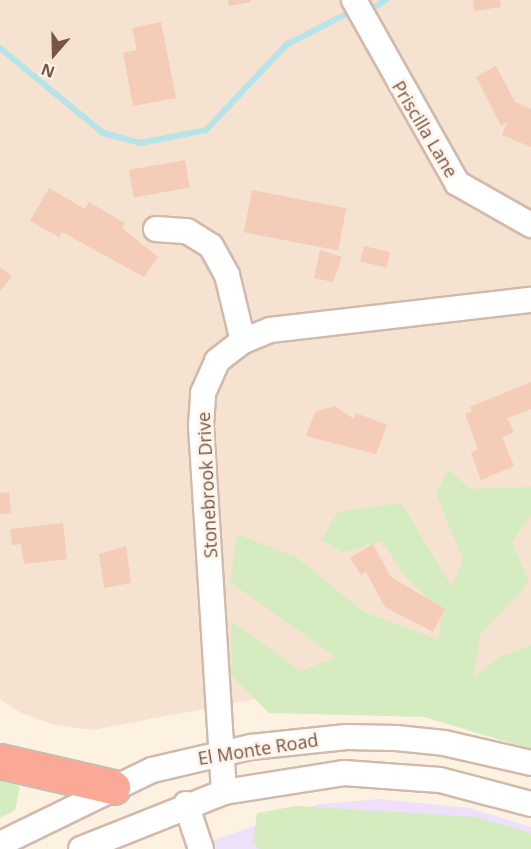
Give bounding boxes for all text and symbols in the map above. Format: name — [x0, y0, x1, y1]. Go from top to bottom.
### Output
north arrow — [24, 24, 84, 84]
text: N — [38, 58, 58, 83]
street label: Priscilla Lane — [388, 77, 462, 181]
street label: Stonebrook Drive — [192, 411, 222, 559]
street label: El Monte Road — [196, 729, 320, 769]

